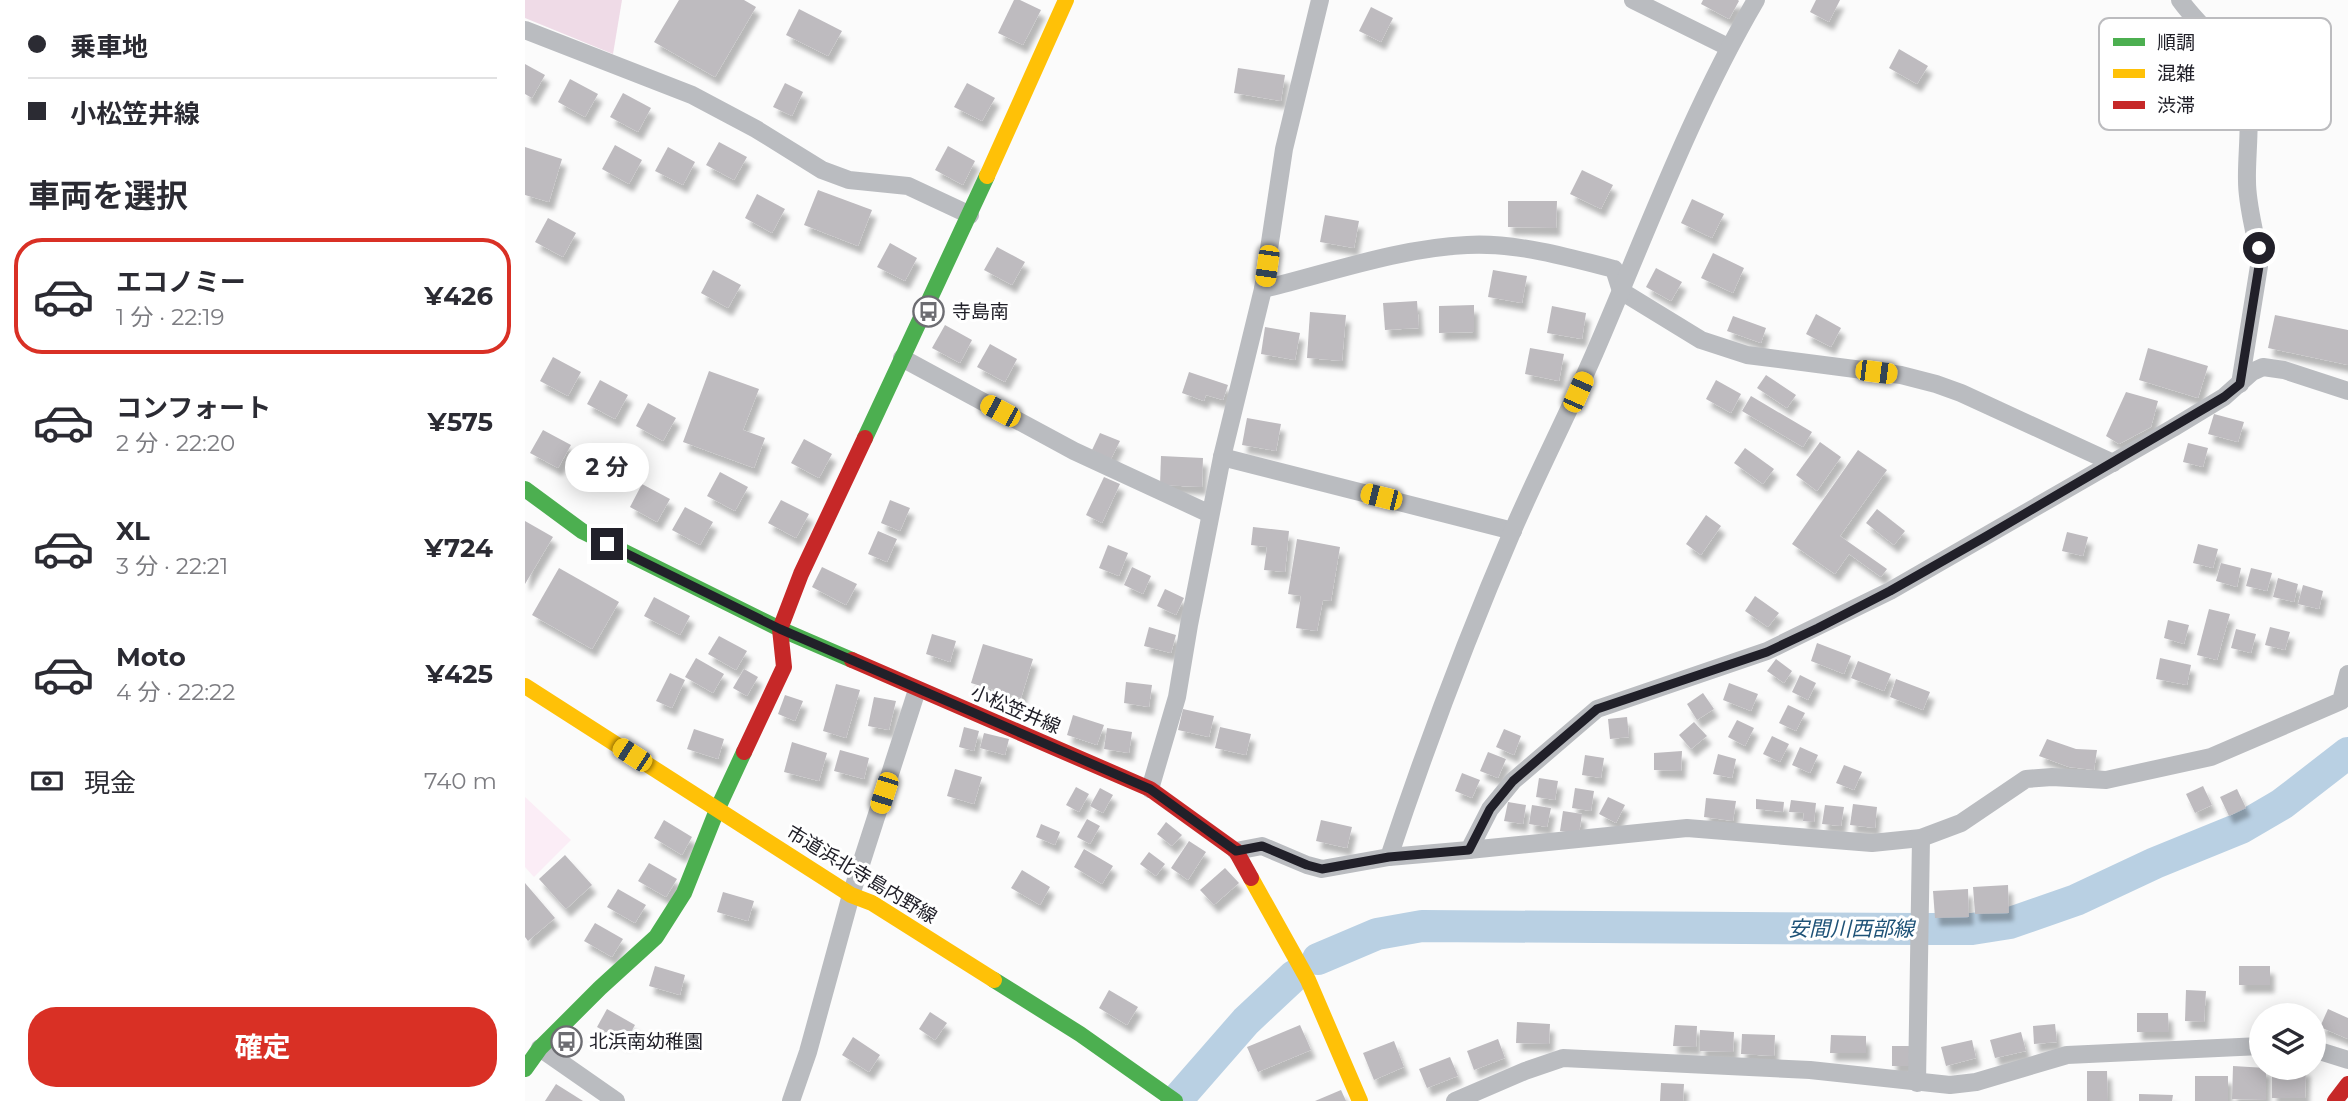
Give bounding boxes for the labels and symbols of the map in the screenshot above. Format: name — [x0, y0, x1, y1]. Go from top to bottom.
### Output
legend — [2099, 18, 2331, 130]
text: 順調 — [2157, 31, 2195, 54]
text: 混雑 — [2157, 62, 2195, 85]
text: 渋滞 — [2157, 94, 2195, 117]
route start — [2243, 232, 2275, 264]
car — [1254, 244, 1281, 288]
bus stop icon: 寺島南 — [912, 294, 946, 328]
place label: 寺島南 — [952, 300, 1009, 323]
car — [1854, 359, 1899, 385]
car — [1560, 369, 1597, 415]
car — [977, 392, 1024, 430]
callout: 2 分 — [565, 442, 649, 491]
car — [1359, 482, 1404, 512]
route end — [591, 528, 623, 560]
street label: 小松笠井線 — [968, 680, 1064, 739]
car — [609, 735, 656, 775]
car — [868, 770, 901, 816]
street label: 市道浜北寺島内野線 — [783, 821, 941, 928]
water label: 安間川西部線 — [1788, 916, 1917, 941]
bus stop icon: 北浜南幼稚園 — [549, 1024, 583, 1058]
place label: 北浜南幼稚園 — [589, 1030, 703, 1053]

